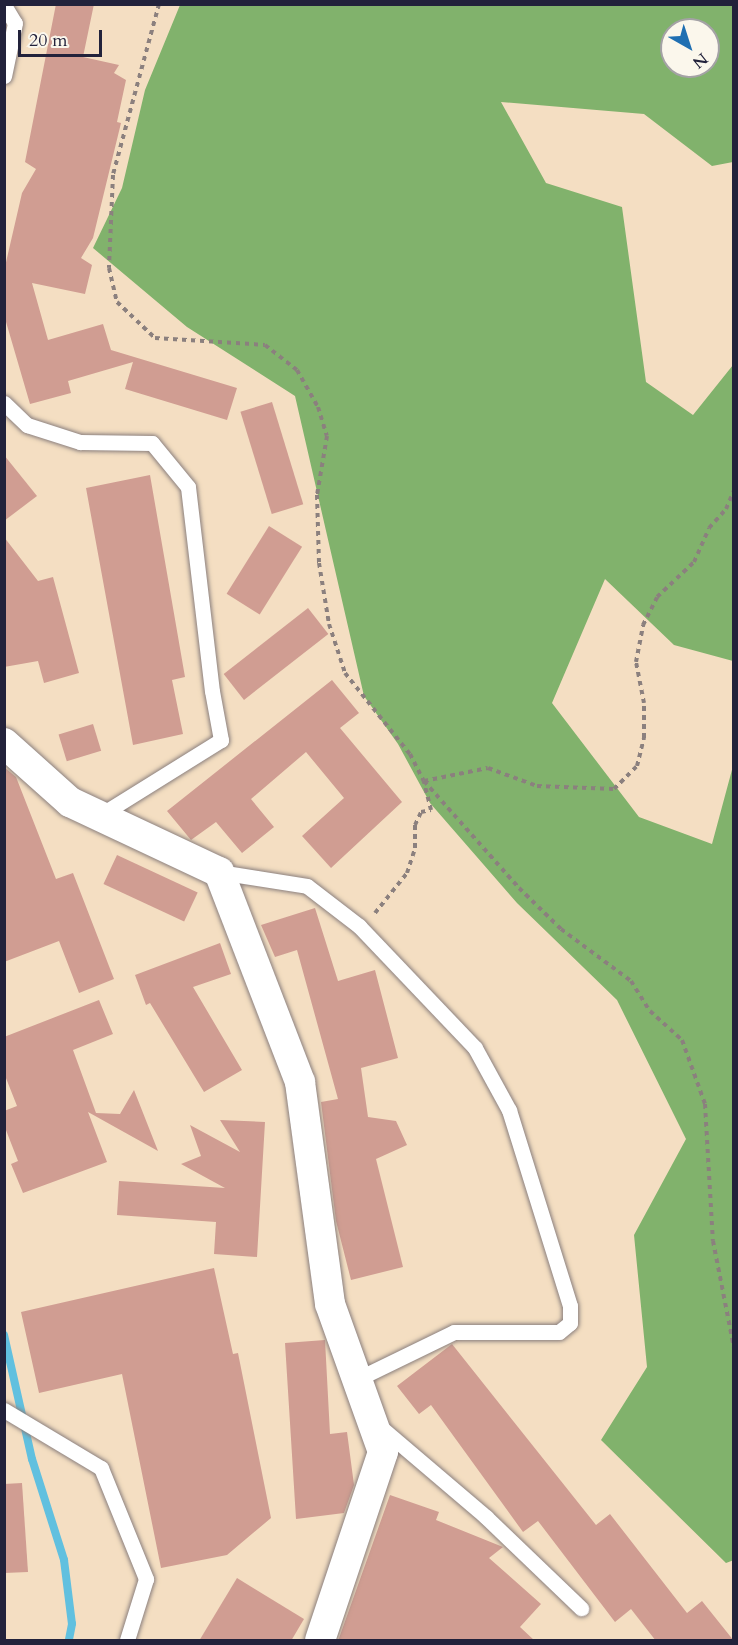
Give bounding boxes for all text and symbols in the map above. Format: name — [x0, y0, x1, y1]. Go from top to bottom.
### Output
scale bar — [21, 18, 105, 56]
north arrow — [660, 18, 720, 78]
text: 20 m — [29, 28, 68, 53]
text: N — [688, 48, 712, 73]

